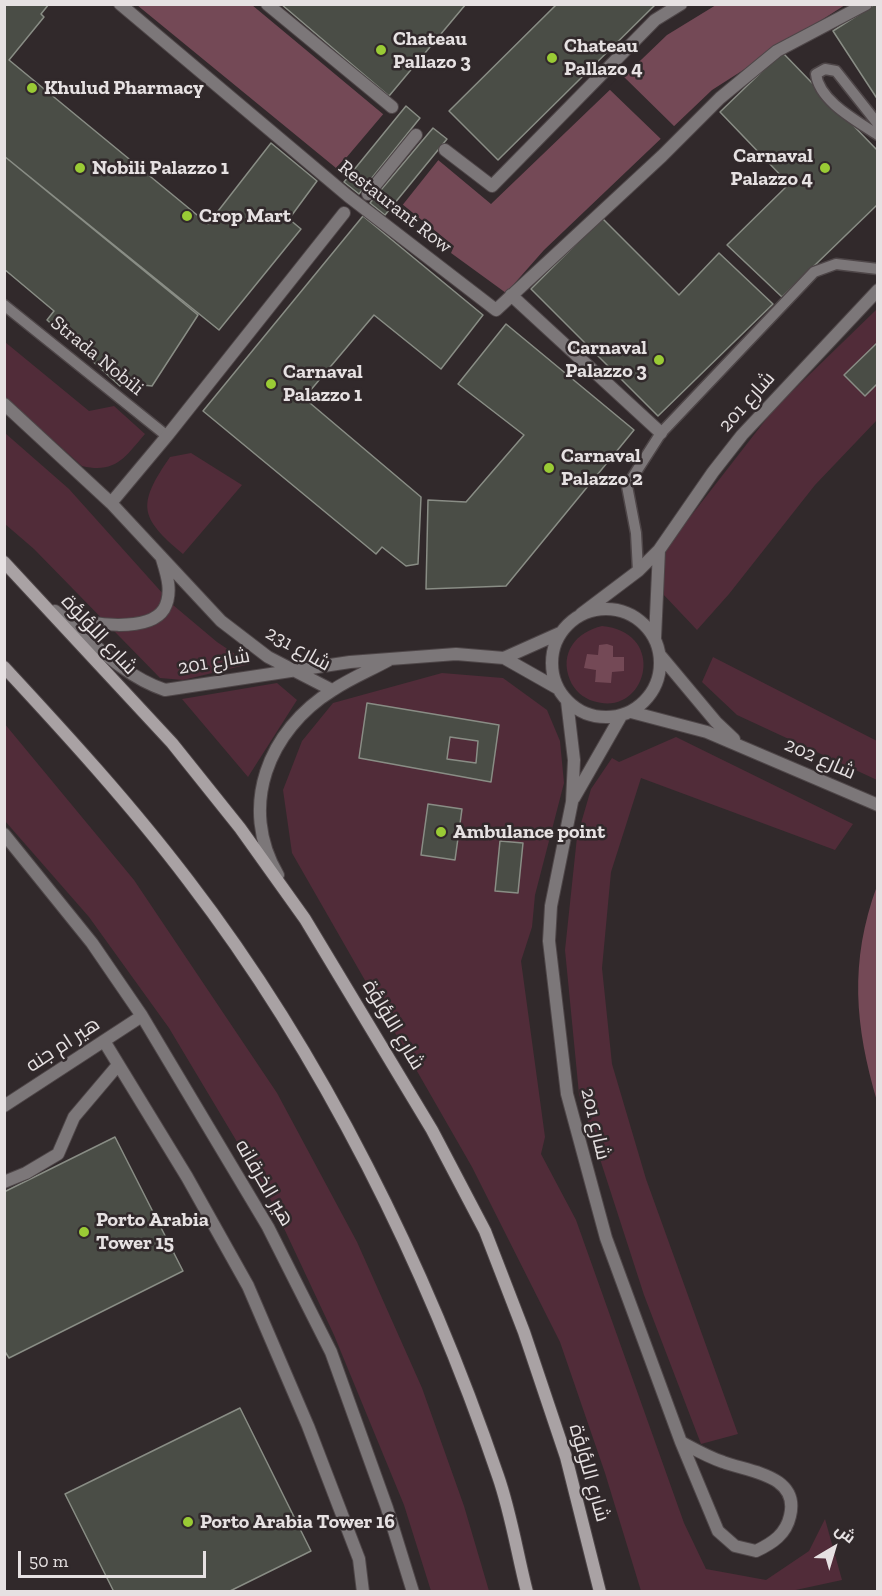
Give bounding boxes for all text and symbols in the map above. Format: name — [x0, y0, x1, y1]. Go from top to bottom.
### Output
place label: Chateau Pallazo 3 — [393, 27, 471, 74]
place label: Chateau Pallazo 4 — [564, 34, 643, 81]
marker: Chateau Pallazo 3 — [374, 43, 388, 57]
marker: Chateau Pallazo 4 — [545, 51, 559, 65]
place label: Khulud Pharmacy — [44, 76, 204, 100]
marker: Khulud Pharmacy — [25, 81, 39, 95]
place label: Carnaval Palazzo 4 — [731, 144, 813, 191]
street label: Restaurant Row — [333, 155, 457, 259]
place label: Nobili Palazzo 1 — [92, 156, 229, 180]
marker: Nobili Palazzo 1 — [73, 161, 87, 175]
marker: Carnaval Palazzo 4 — [818, 161, 832, 175]
place label: Crop Mart — [199, 204, 291, 228]
marker: Crop Mart — [180, 209, 194, 223]
street label: Strada Nobili — [46, 311, 148, 401]
place label: Carnaval Palazzo 3 — [565, 336, 647, 383]
marker: Carnaval Palazzo 3 — [652, 353, 666, 367]
place label: Carnaval Palazzo 1 — [283, 360, 363, 407]
street label: شارع 201 — [714, 367, 780, 437]
marker: Carnaval Palazzo 1 — [264, 377, 278, 391]
place label: Carnaval Palazzo 2 — [561, 444, 643, 491]
marker: Carnaval Palazzo 2 — [542, 461, 556, 475]
street label: شارع اللؤلؤة — [56, 590, 142, 680]
street label: شارع 231 — [261, 621, 335, 677]
street label: شارع 201 — [176, 644, 252, 680]
street label: شارع 202 — [781, 733, 859, 785]
place label: Ambulance point — [453, 820, 605, 844]
marker: Ambulance point — [434, 825, 448, 839]
street label: شارع اللؤلؤة — [357, 976, 429, 1074]
street label: هير ام جنه — [22, 1012, 104, 1078]
street label: شارع 201 — [575, 1086, 615, 1162]
street label: هير الخرقانه — [230, 1135, 298, 1231]
place label: Porto Arabia Tower 15 — [96, 1208, 209, 1255]
marker: Porto Arabia Tower 15 — [77, 1225, 91, 1239]
street label: شارع اللؤلؤة — [564, 1421, 614, 1525]
place label: Porto Arabia Tower 16 — [200, 1510, 395, 1534]
marker: Porto Arabia Tower 16 — [181, 1515, 195, 1529]
north arrow — [804, 1518, 864, 1578]
text: ش — [831, 1520, 859, 1547]
scale bar — [21, 1539, 208, 1577]
text: 50 m — [29, 1550, 68, 1572]

